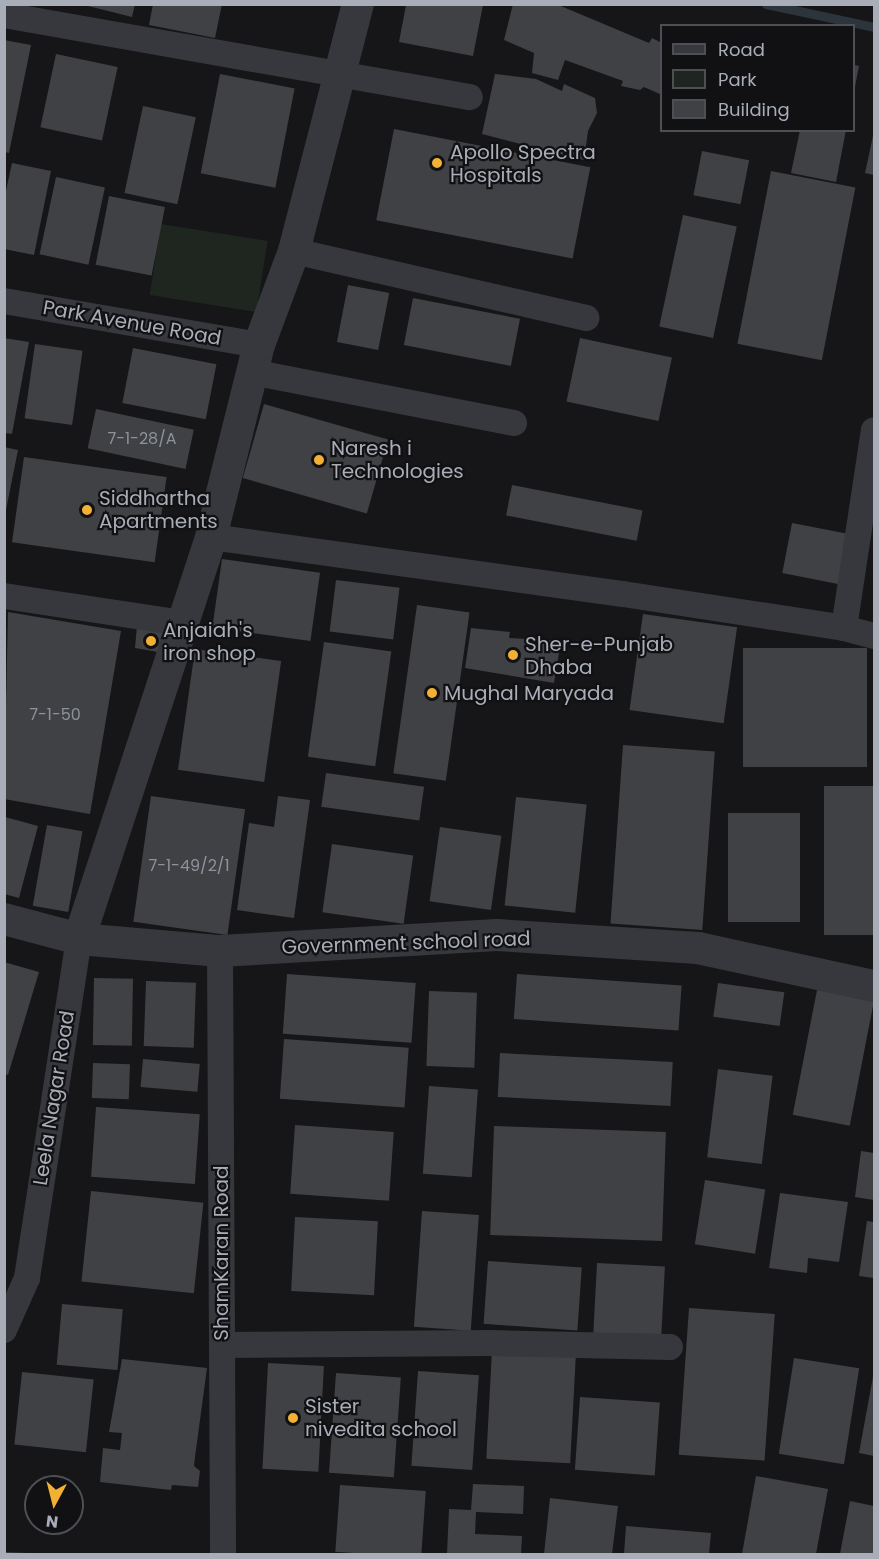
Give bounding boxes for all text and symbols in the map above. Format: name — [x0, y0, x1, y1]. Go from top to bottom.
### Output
legend — [660, 24, 855, 132]
text: Road — [718, 37, 765, 62]
text: Park — [718, 67, 757, 92]
text: Building — [718, 97, 790, 122]
place label: Apollo Spectra Hospitals — [450, 140, 596, 187]
marker: Apollo Spectra Hospitals — [428, 154, 446, 172]
street label: Park Avenue Road — [41, 295, 223, 351]
house number: 7-1-28/A — [107, 429, 177, 449]
place label: Naresh i Technologies — [331, 436, 464, 483]
marker: Naresh i Technologies — [312, 453, 326, 467]
place label: Siddhartha Apartments — [99, 486, 218, 533]
marker: Siddhartha Apartments — [80, 503, 94, 517]
place label: Anjaiah's iron shop — [163, 618, 256, 665]
place label: Sher-e-Punjab Dhaba — [525, 632, 673, 679]
marker: Anjaiah's iron shop — [144, 634, 158, 648]
marker: Sher-e-Punjab Dhaba — [506, 648, 520, 662]
place label: Mughal Maryada — [444, 681, 614, 705]
marker: Mughal Maryada — [425, 686, 439, 700]
house number: 7-1-50 — [29, 705, 81, 725]
house number: 7-1-49/2/1 — [148, 856, 230, 876]
street label: Government school road — [281, 927, 531, 959]
street label: Leela Nagar Road — [28, 1009, 80, 1187]
street label: ShamKaran Road — [209, 1165, 233, 1341]
place label: Sister nivedita school — [305, 1394, 457, 1441]
marker: Sister nivedita school — [286, 1411, 300, 1425]
north arrow — [24, 1475, 84, 1535]
text: N — [45, 1509, 59, 1534]

